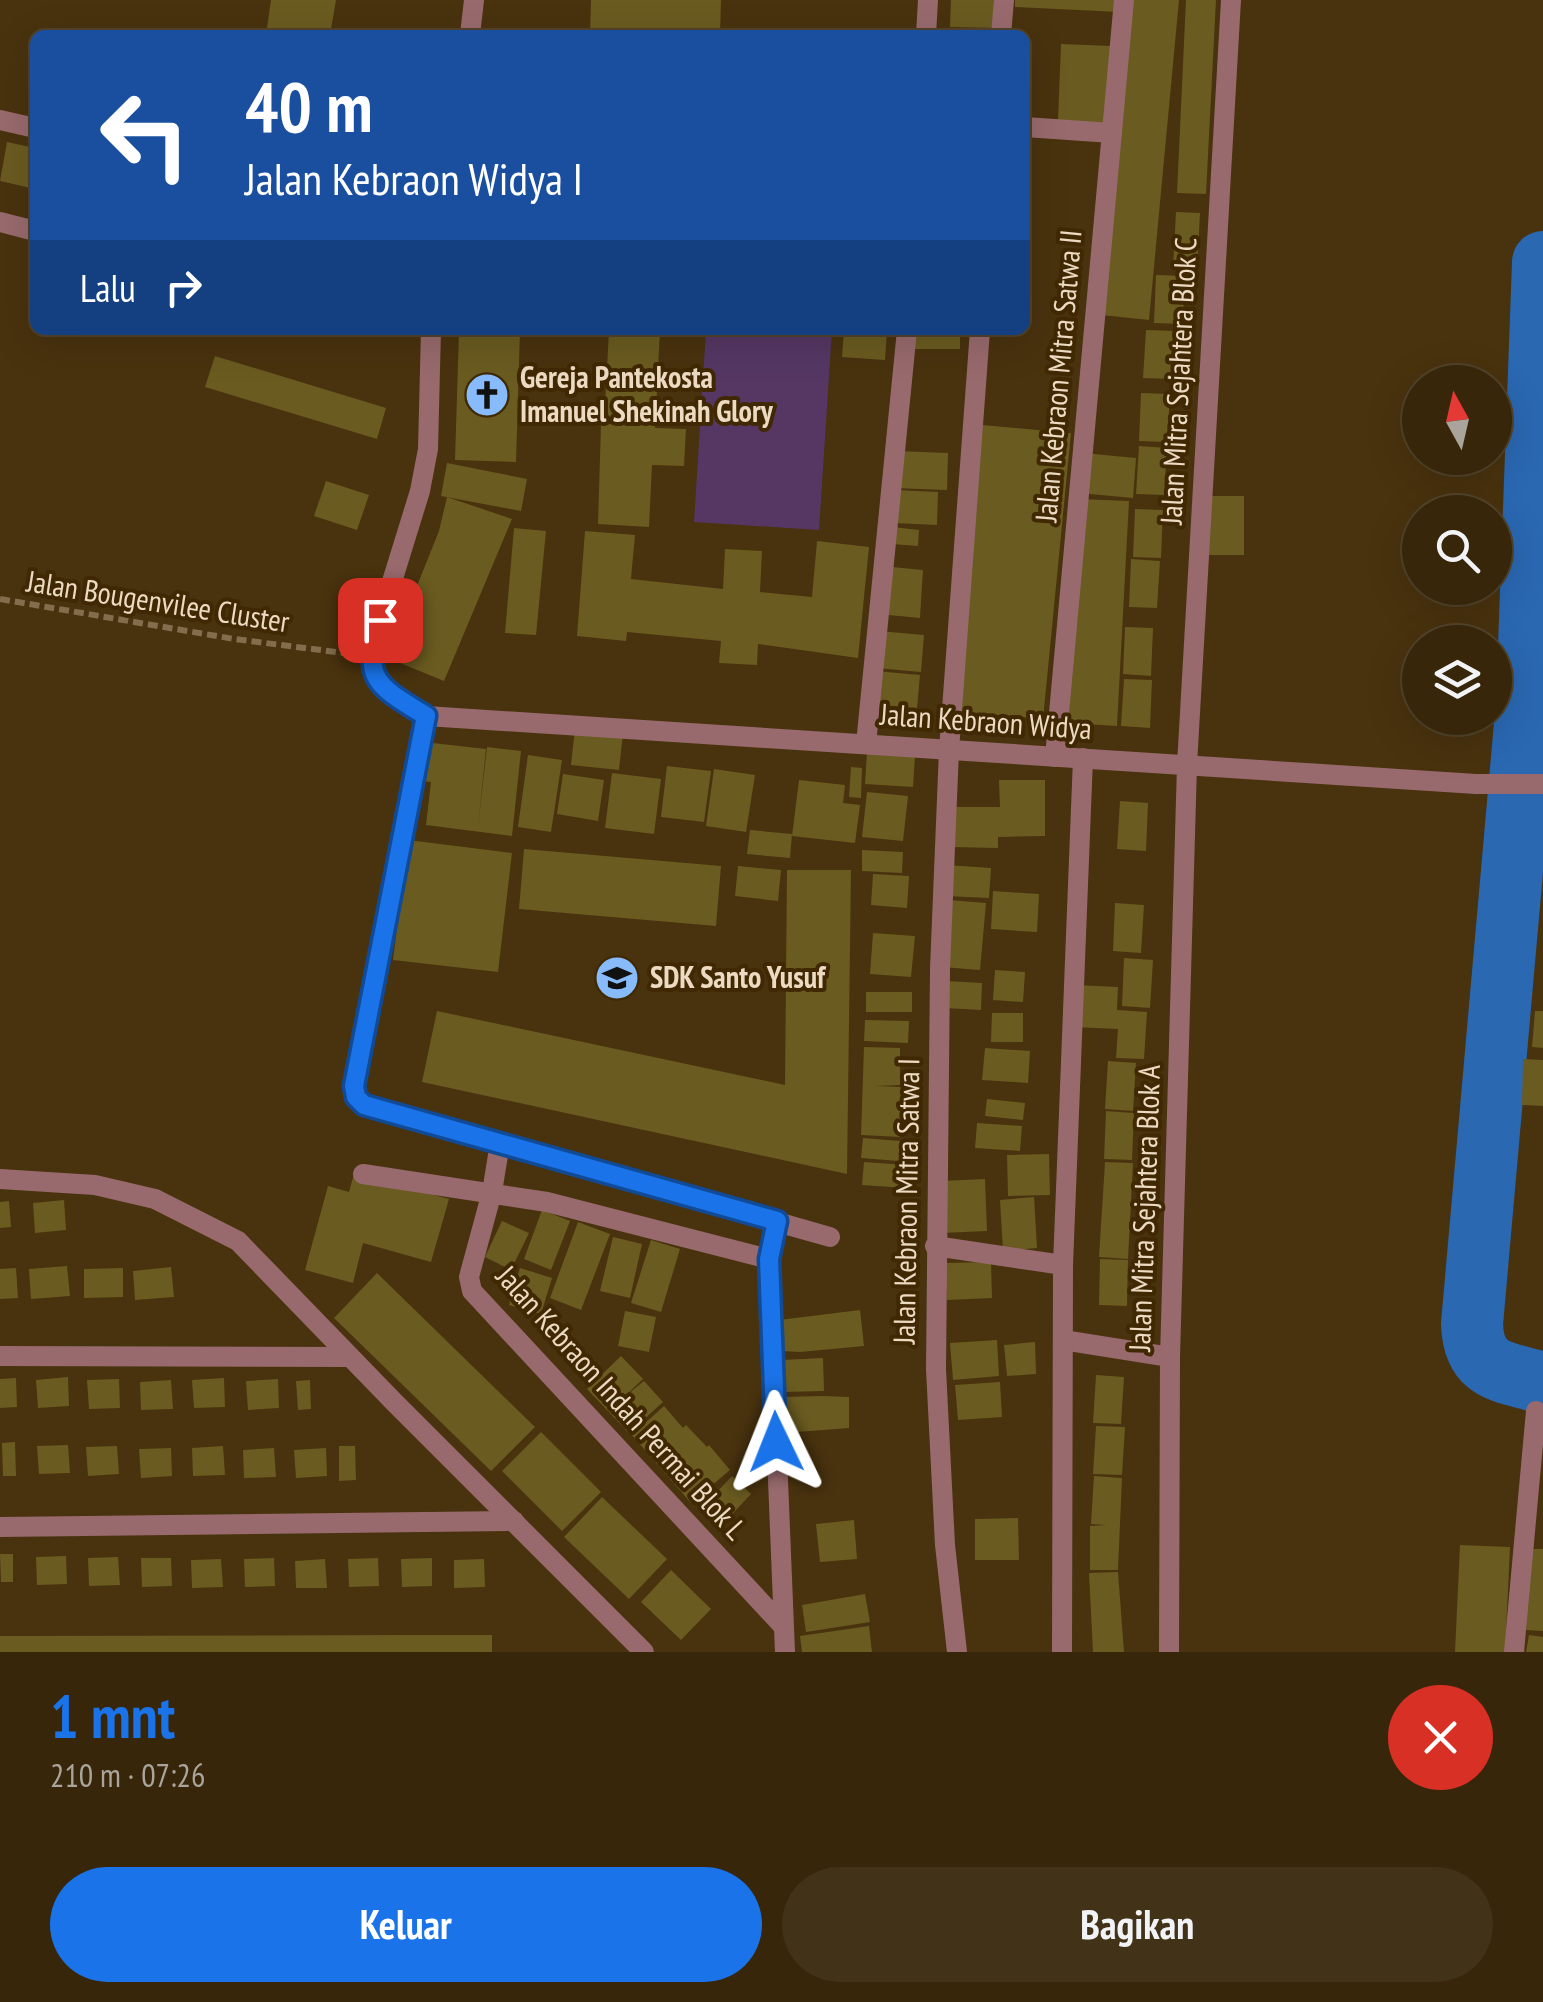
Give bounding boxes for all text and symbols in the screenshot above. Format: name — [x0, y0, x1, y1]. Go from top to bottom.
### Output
text: 40 m — [245, 61, 373, 151]
icon: left — [80, 70, 210, 200]
text: Jalan Kebraon Widya I — [245, 149, 583, 207]
street label: Jalan Kebraon Mitra Satwa II — [1025, 228, 1090, 525]
street label: Jalan Mitra Sejahtera Blok C — [1150, 237, 1204, 526]
icon: right — [156, 260, 211, 315]
text: Lalu — [80, 263, 136, 312]
place label: Gereja Pantekosta Imanuel Shekinah Glory — [520, 357, 774, 430]
north arrow — [1402, 365, 1512, 475]
map controls — [1402, 365, 1512, 735]
church icon: Gereja Pantekosta Imanuel Shekinah Glory — [464, 372, 510, 418]
button: search — [1402, 495, 1512, 605]
street label: Jalan Bougenvilee Cluster — [23, 560, 293, 641]
pin — [338, 578, 423, 663]
icon: arrive — [353, 593, 408, 648]
button: layers — [1402, 625, 1512, 735]
street label: Jalan Kebraon Widya — [878, 694, 1093, 747]
school or university icon: SDK Santo Yusuf — [594, 955, 640, 1001]
place label: SDK Santo Yusuf — [650, 957, 827, 996]
street label: Jalan Kebraon Mitra Satwa I — [883, 1058, 927, 1345]
street label: Jalan Mitra Sejahtera Blok A — [1119, 1063, 1168, 1353]
street label: Jalan Kebraon Indah Permai Blok L — [488, 1256, 756, 1548]
position arrow — [724, 1390, 828, 1494]
text: 1 mnt — [50, 1677, 175, 1755]
button: close — [1388, 1685, 1493, 1790]
text: 210 m · 07:26 — [50, 1754, 205, 1796]
button: Keluar — [50, 1867, 762, 1982]
button: Bagikan — [782, 1867, 1493, 1982]

